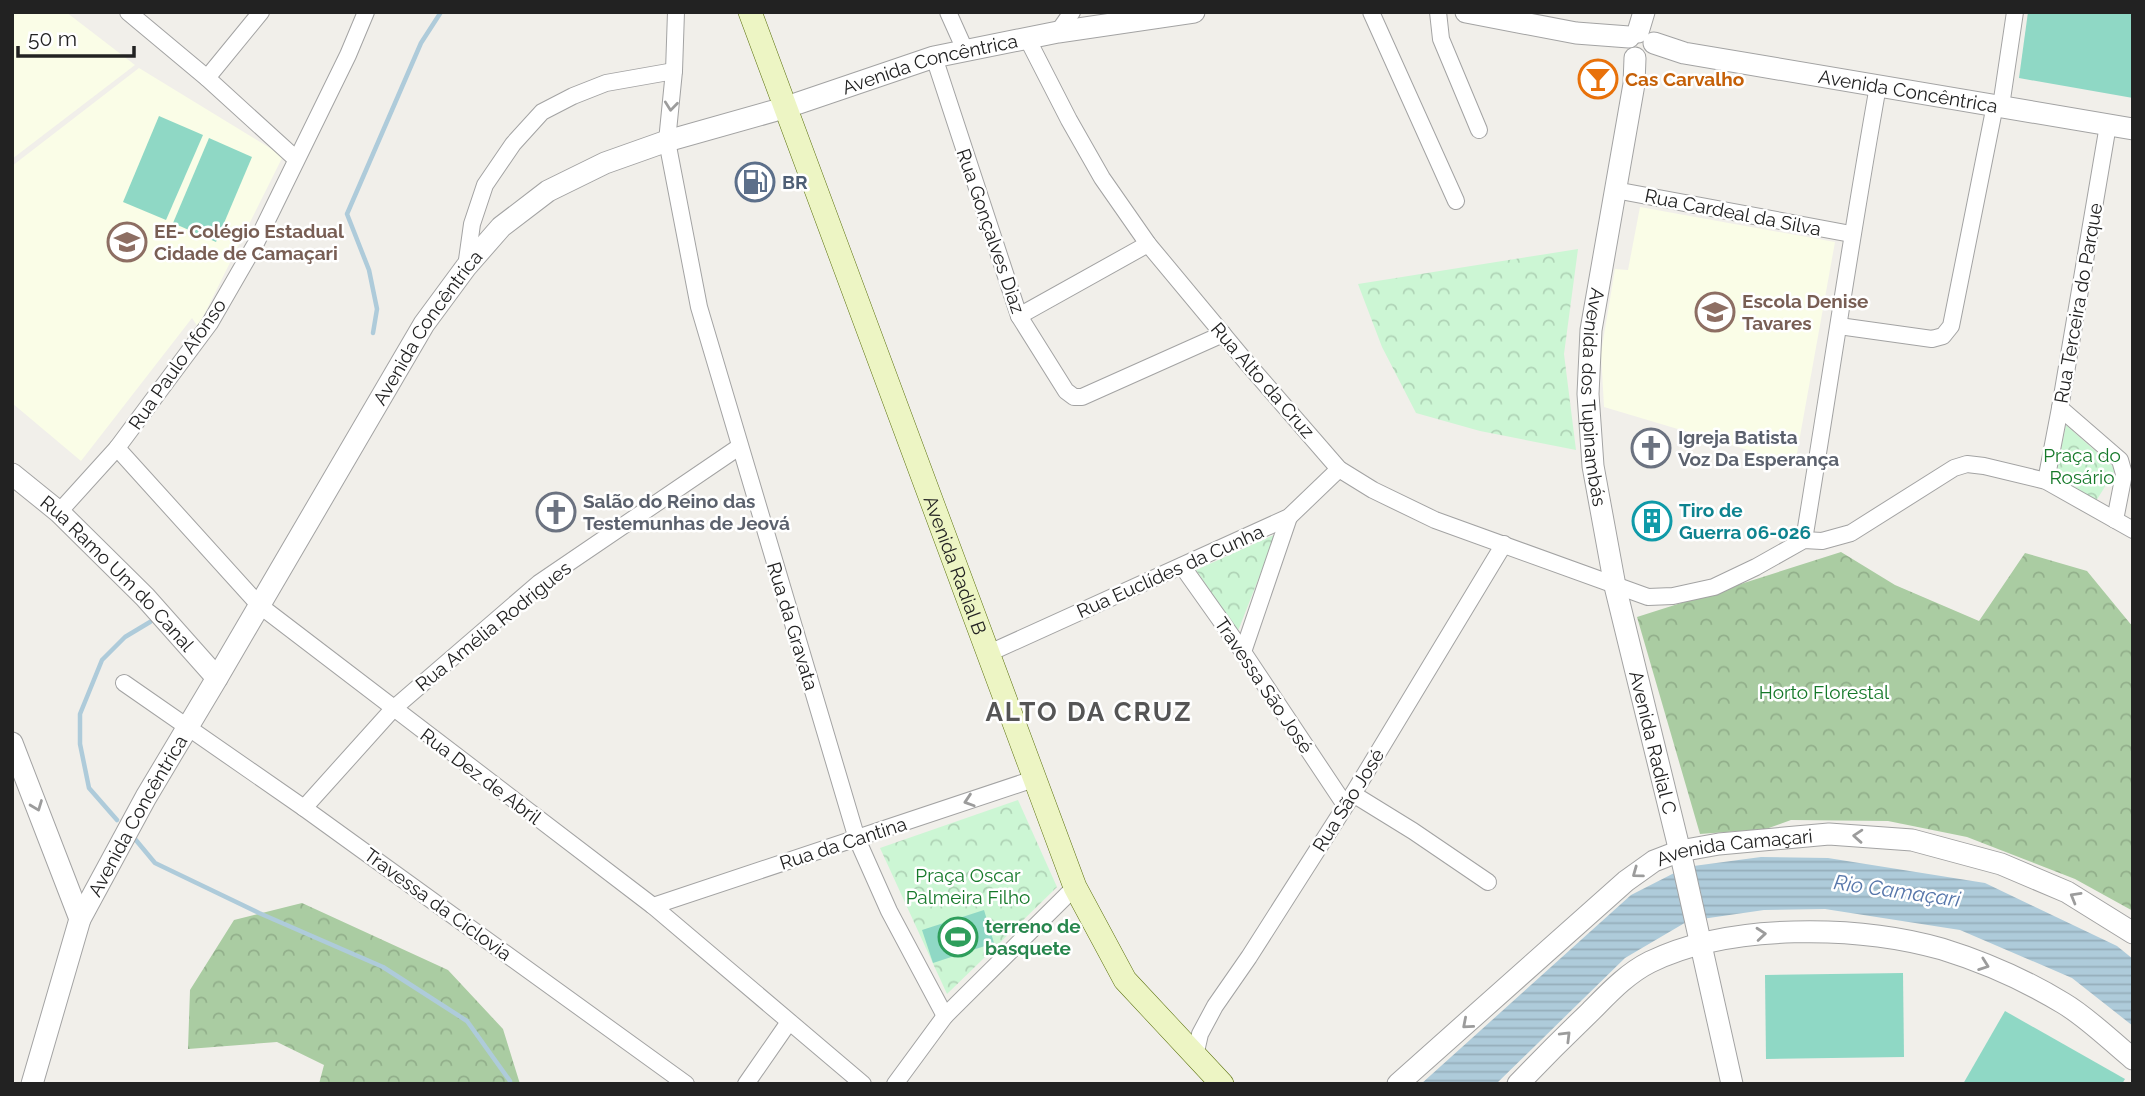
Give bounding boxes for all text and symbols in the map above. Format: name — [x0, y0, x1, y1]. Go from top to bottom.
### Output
scale bar — [18, 14, 133, 58]
text: 50 m — [28, 26, 77, 51]
street label: Avenida Concêntrica — [839, 29, 1020, 98]
bar icon: Cas Carvalho — [1577, 58, 1619, 100]
street label: Avenida Concêntrica — [1817, 65, 1999, 117]
place label: Cas Carvalho — [1625, 68, 1744, 90]
one-way arrow — [663, 100, 678, 112]
street label: Rua Gonçalves Diaz — [952, 146, 1030, 316]
fuel station icon: BR — [734, 161, 776, 203]
place label: BR — [782, 171, 808, 193]
street label: Rua Cardeal da Silva — [1643, 184, 1823, 240]
street label: Rua Terceira do Parque — [2050, 201, 2106, 405]
place label: EE- Colégio Estadual Cidade de Camaçari — [154, 220, 345, 264]
school or university icon: EE- Colégio Estadual Cidade de Camaçari — [106, 221, 148, 263]
street label: Avenida Concêntrica — [368, 246, 487, 409]
street label: Avenida dos Tupinambás — [1577, 286, 1611, 508]
place label: Escola Denise Tavares — [1742, 290, 1868, 334]
school or university icon: Escola Denise Tavares — [1694, 291, 1736, 333]
street label: Rua Paulo Afonso — [124, 295, 230, 433]
street label: Rua Alto da Cruz — [1207, 318, 1319, 442]
place label: Igreja Batista Voz Da Esperança — [1678, 426, 1839, 470]
church icon: Igreja Batista Voz Da Esperança — [1630, 427, 1672, 469]
park label: Praça do Rosário — [2043, 444, 2121, 488]
place label: Salão do Reino das Testemunhas de Jeová — [583, 490, 790, 534]
street label: Rua Ramo Um do Canal — [36, 491, 199, 656]
church icon: Salão do Reino das Testemunhas de Jeová — [535, 491, 577, 533]
street label: Avenida Radial B — [920, 493, 991, 638]
place label: Tiro de Guerra 06-026 — [1679, 499, 1811, 543]
building icon: Tiro de Guerra 06-026 — [1631, 500, 1673, 542]
street label: Rua Euclídes da Cunha — [1073, 520, 1267, 622]
street label: Rua Amélia Rodrigues — [411, 557, 575, 695]
street label: Rua da Gravata — [763, 559, 823, 693]
street label: Travessa São José — [1210, 613, 1318, 757]
street label: Avenida Radial C — [1625, 668, 1681, 816]
park label: Horto Florestal — [1759, 681, 1890, 703]
district label: ALTO DA CRUZ — [985, 697, 1193, 727]
street label: Rua Dez de Abril — [416, 723, 546, 829]
street label: Avenida Concêntrica — [83, 731, 191, 900]
street label: Rua São José — [1308, 745, 1388, 855]
one-way arrow — [964, 793, 976, 807]
one-way arrow — [28, 800, 42, 812]
street label: Rua da Cantina — [777, 812, 909, 874]
street label: Avenida Camaçari — [1653, 825, 1814, 870]
one-way arrow — [1852, 829, 1863, 844]
street label: Travessa da Ciclovia — [360, 843, 516, 965]
park label: Praça Oscar Palmeira Filho — [906, 864, 1030, 908]
one-way arrow — [1632, 865, 1645, 877]
water label: Rio Camaçari — [1832, 869, 1962, 912]
one-way arrow — [2069, 892, 2082, 905]
place label: terreno de basquete — [985, 915, 1081, 959]
sports icon: terreno de basquete — [937, 916, 979, 958]
one-way arrow — [1756, 927, 1767, 942]
one-way arrow — [1978, 957, 1990, 971]
one-way arrow — [1462, 1016, 1475, 1028]
one-way arrow — [1558, 1031, 1571, 1044]

